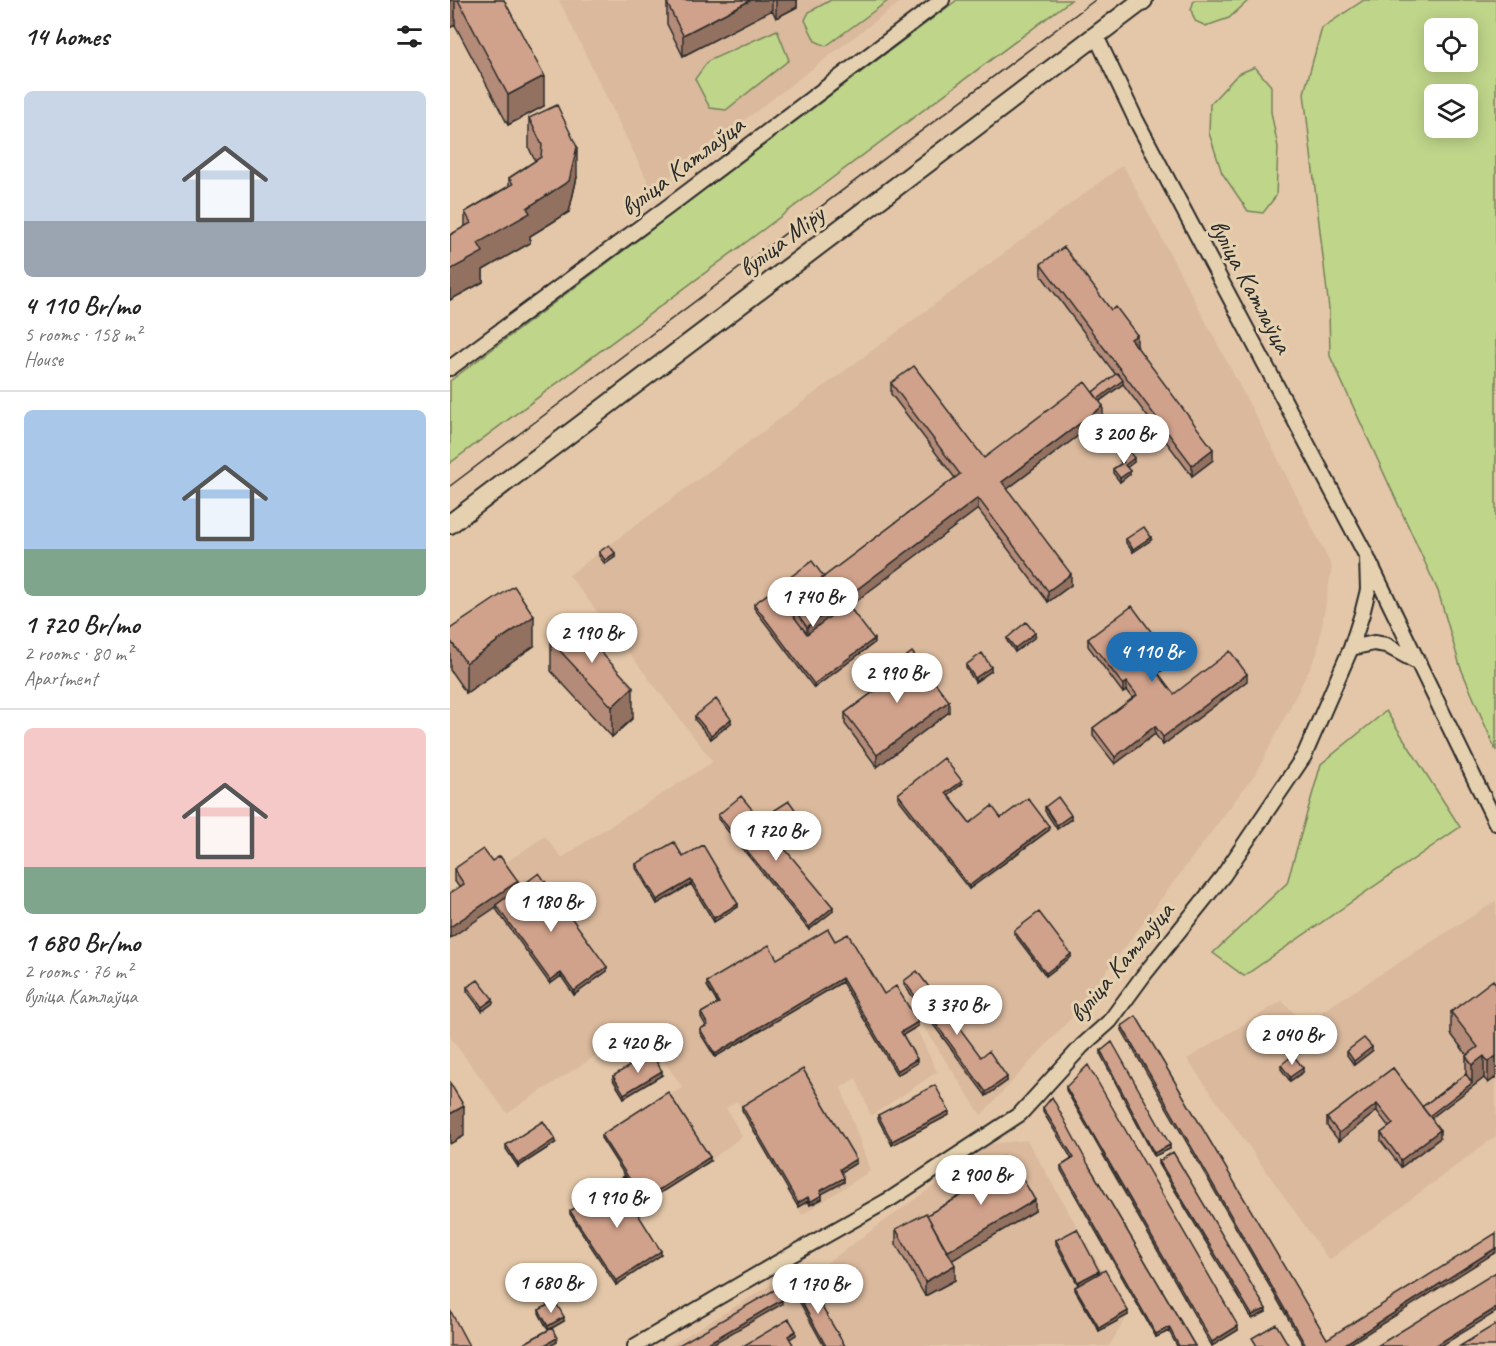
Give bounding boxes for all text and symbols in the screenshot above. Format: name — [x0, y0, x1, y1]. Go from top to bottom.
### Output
map controls — [1424, 18, 1478, 138]
button: locate — [1424, 18, 1478, 72]
text: 14 homes — [24, 20, 109, 53]
icon: filters — [393, 20, 426, 53]
button: layers — [1424, 84, 1478, 138]
street label: вуліца Катлаўца — [613, 108, 752, 224]
icon: home — [171, 130, 279, 238]
street label: вуліца Міру — [731, 197, 832, 284]
street label: вуліца Катлаўца — [1202, 213, 1301, 360]
text: 4 110 Br/mo — [24, 289, 140, 322]
text: 5 rooms · 158 m² — [24, 322, 141, 347]
text: House — [24, 347, 63, 372]
pin: 3 200 Br — [1062, 414, 1186, 465]
text: 3 200 Br — [1092, 421, 1156, 446]
icon: home — [171, 449, 279, 557]
pin: 1 740 Br — [751, 577, 875, 628]
text: 1 740 Br — [781, 584, 845, 609]
text: 1 720 Br/mo — [24, 608, 140, 641]
pin: 2 190 Br — [530, 613, 654, 664]
text: 2 190 Br — [560, 620, 624, 645]
pin: 4 110 Br — [1090, 632, 1214, 683]
text: 4 110 Br — [1120, 639, 1184, 664]
text: 2 rooms · 80 m² — [24, 641, 132, 666]
pin: 2 990 Br — [835, 653, 959, 704]
text: 2 990 Br — [866, 660, 928, 685]
text: Apartment — [24, 666, 97, 691]
icon: home — [171, 767, 279, 875]
pin: 1 720 Br — [714, 811, 838, 862]
text: 1 720 Br — [744, 818, 808, 843]
pin: 1 180 Br — [489, 882, 613, 933]
text: 1 180 Br — [519, 889, 583, 914]
street label: вуліца Катлаўца — [1061, 894, 1182, 1029]
text: 1 680 Br/mo — [24, 926, 140, 959]
text: 2 rooms · 76 m² — [24, 959, 132, 984]
text: вуліца Катлаўца — [24, 984, 137, 1009]
pin: 3 370 Br — [895, 985, 1019, 1036]
text: 3 370 Br — [925, 992, 989, 1017]
pin: 2 040 Br — [1230, 1015, 1354, 1066]
text: 2 040 Br — [1260, 1022, 1324, 1047]
pin: 2 420 Br — [576, 1023, 700, 1074]
text: 2 420 Br — [606, 1030, 670, 1055]
pin: 2 900 Br — [919, 1155, 1043, 1206]
text: 2 900 Br — [949, 1162, 1013, 1187]
pin: 1 910 Br — [555, 1178, 679, 1229]
text: 1 910 Br — [585, 1185, 649, 1210]
pin: 1 680 Br — [489, 1263, 613, 1314]
pin: 1 170 Br — [756, 1264, 880, 1315]
text: 1 680 Br — [519, 1270, 583, 1295]
text: 1 170 Br — [786, 1271, 850, 1296]

